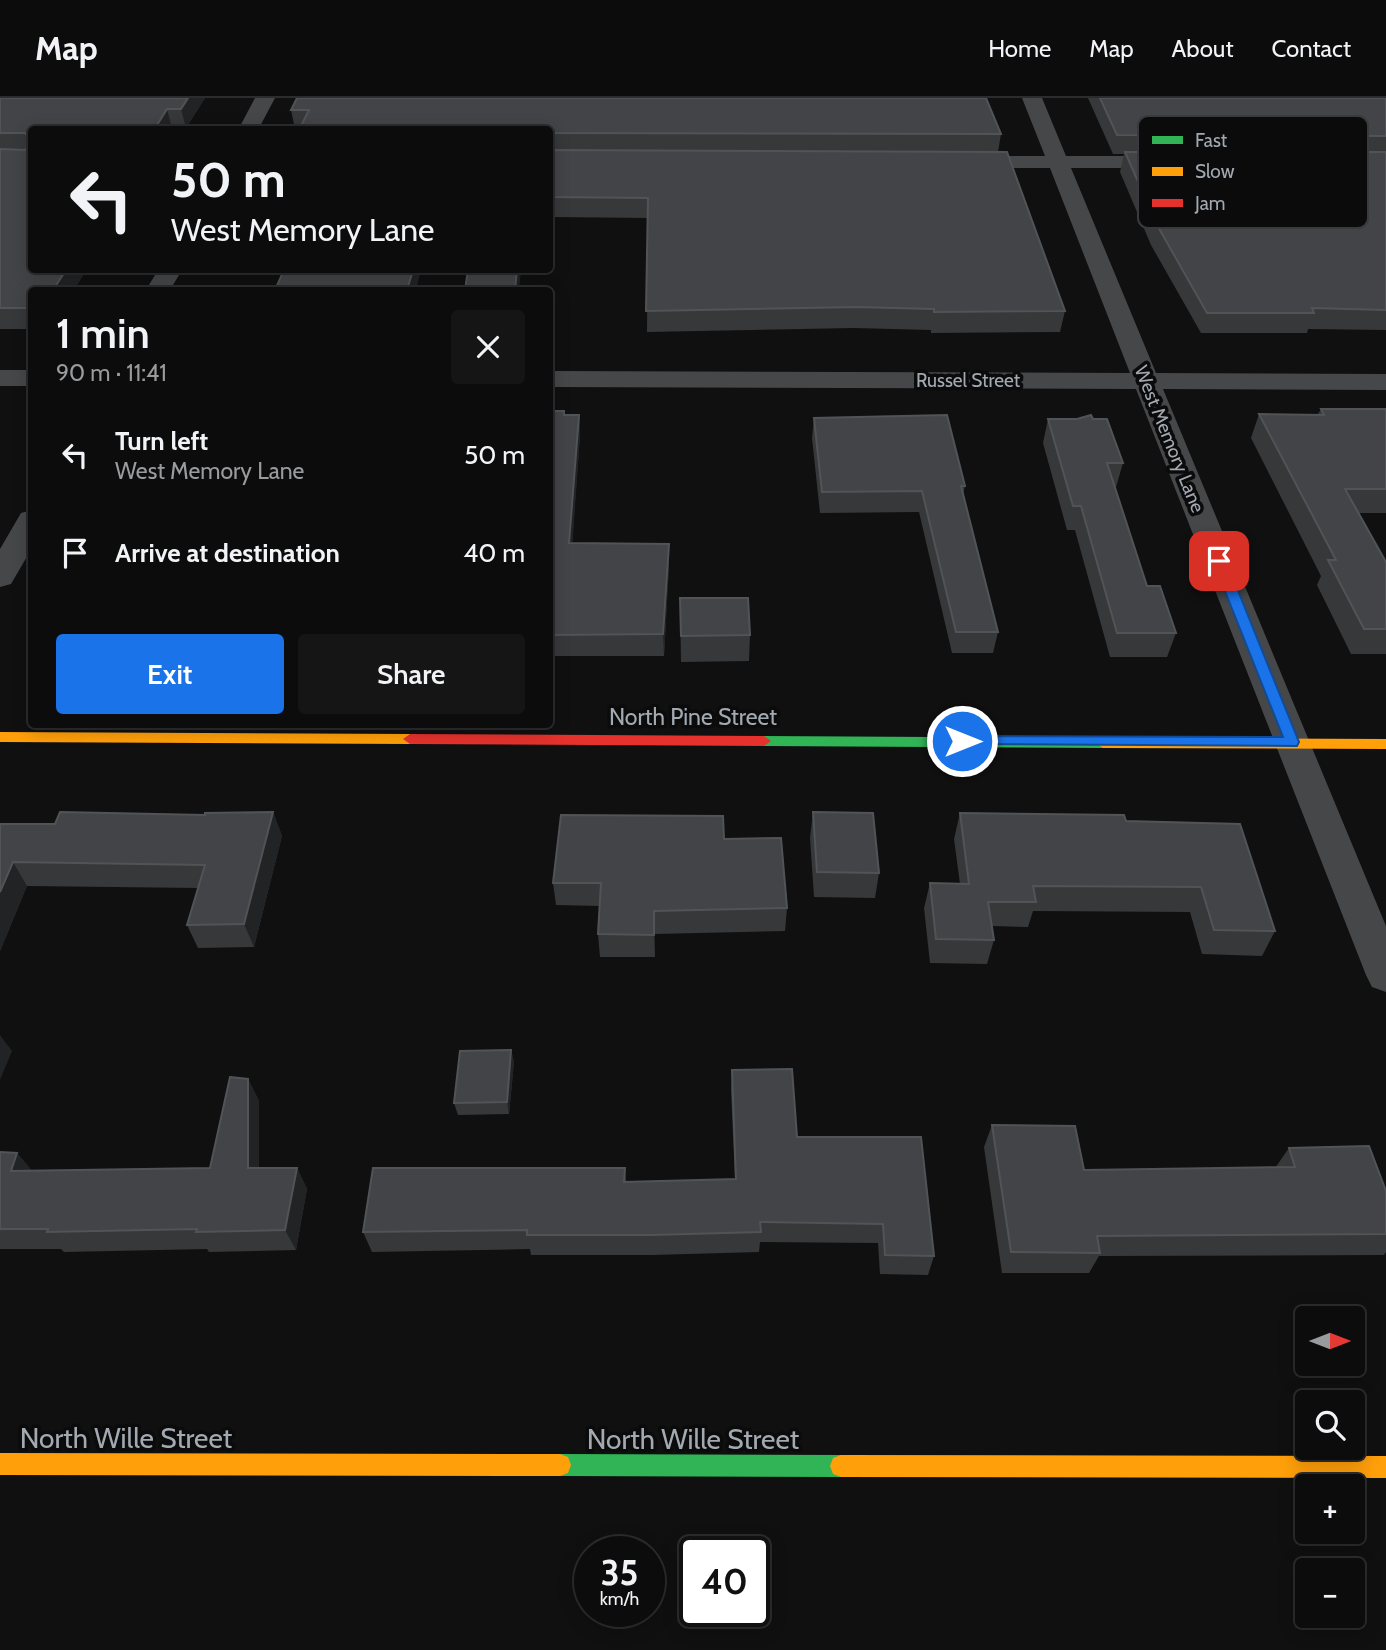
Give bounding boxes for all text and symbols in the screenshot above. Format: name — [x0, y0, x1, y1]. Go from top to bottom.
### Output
text: Map — [35, 28, 98, 68]
text: Home — [988, 34, 1051, 63]
text: Map — [1089, 34, 1134, 63]
text: About — [1172, 34, 1234, 63]
text: Contact — [1272, 34, 1351, 63]
legend — [1138, 116, 1368, 228]
text: Fast — [1195, 129, 1228, 152]
text: 50 m — [171, 150, 286, 209]
icon: left — [56, 154, 147, 245]
text: Slow — [1195, 160, 1235, 183]
text: Jam — [1194, 192, 1225, 215]
text: West Memory Lane — [171, 210, 434, 249]
text: 1 min — [56, 307, 150, 359]
button: close — [451, 310, 525, 384]
text: 90 m · 11:41 — [56, 359, 167, 387]
street label: West Memory Lane — [1130, 362, 1210, 516]
street label: Russel Street — [916, 369, 1021, 392]
text: Turn left — [115, 425, 208, 457]
icon: left — [56, 436, 94, 474]
text: 50 m — [464, 439, 525, 471]
text: West Memory Lane — [115, 457, 304, 485]
pin — [1189, 531, 1249, 591]
icon: arrive — [56, 534, 94, 572]
text: Arrive at destination — [115, 537, 340, 569]
text: 40 m — [463, 537, 525, 569]
icon: arrive — [1200, 542, 1238, 580]
button: Exit — [56, 634, 284, 714]
button: Share — [298, 634, 525, 714]
street label: North Pine Street — [609, 703, 777, 731]
position arrow — [925, 704, 999, 778]
north arrow — [1295, 1306, 1365, 1376]
map controls — [1295, 1306, 1365, 1628]
button: search — [1295, 1390, 1365, 1460]
street label: North Wille Street — [20, 1421, 232, 1455]
street label: North Wille Street — [587, 1422, 799, 1456]
button: + — [1295, 1474, 1365, 1544]
speed limit sign: 40 — [679, 1536, 770, 1627]
text: 35 — [601, 1551, 638, 1594]
button: − — [1295, 1558, 1365, 1628]
text: km/h — [600, 1588, 639, 1610]

